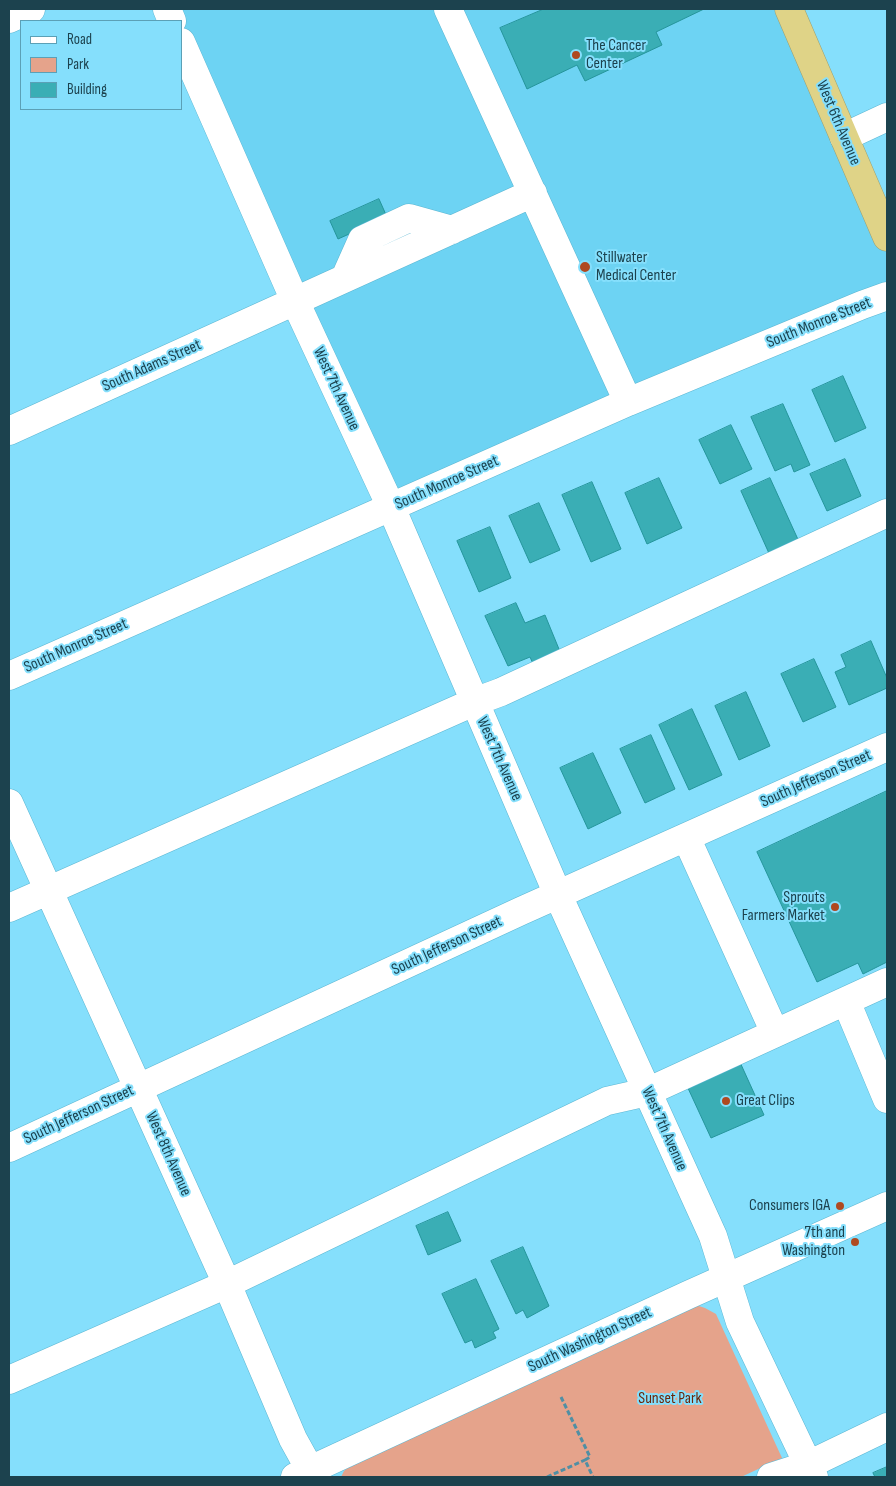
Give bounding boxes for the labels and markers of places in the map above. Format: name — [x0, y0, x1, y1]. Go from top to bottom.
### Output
place label: The Cancer Center — [586, 36, 646, 74]
marker: The Cancer Center — [570, 49, 582, 61]
place label: Stillwater Medical Center — [596, 248, 676, 286]
marker: Stillwater Medical Center — [578, 260, 592, 274]
place label: Sprouts Farmers Market — [742, 888, 825, 926]
marker: Sprouts Farmers Market — [829, 901, 841, 913]
place label: Great Clips — [736, 1091, 795, 1111]
marker: Great Clips — [720, 1095, 732, 1107]
place label: Consumers IGA — [749, 1196, 830, 1216]
marker: Consumers IGA — [834, 1200, 846, 1212]
place label: 7th and Washington — [782, 1223, 845, 1261]
marker: 7th and Washington — [849, 1236, 861, 1248]

